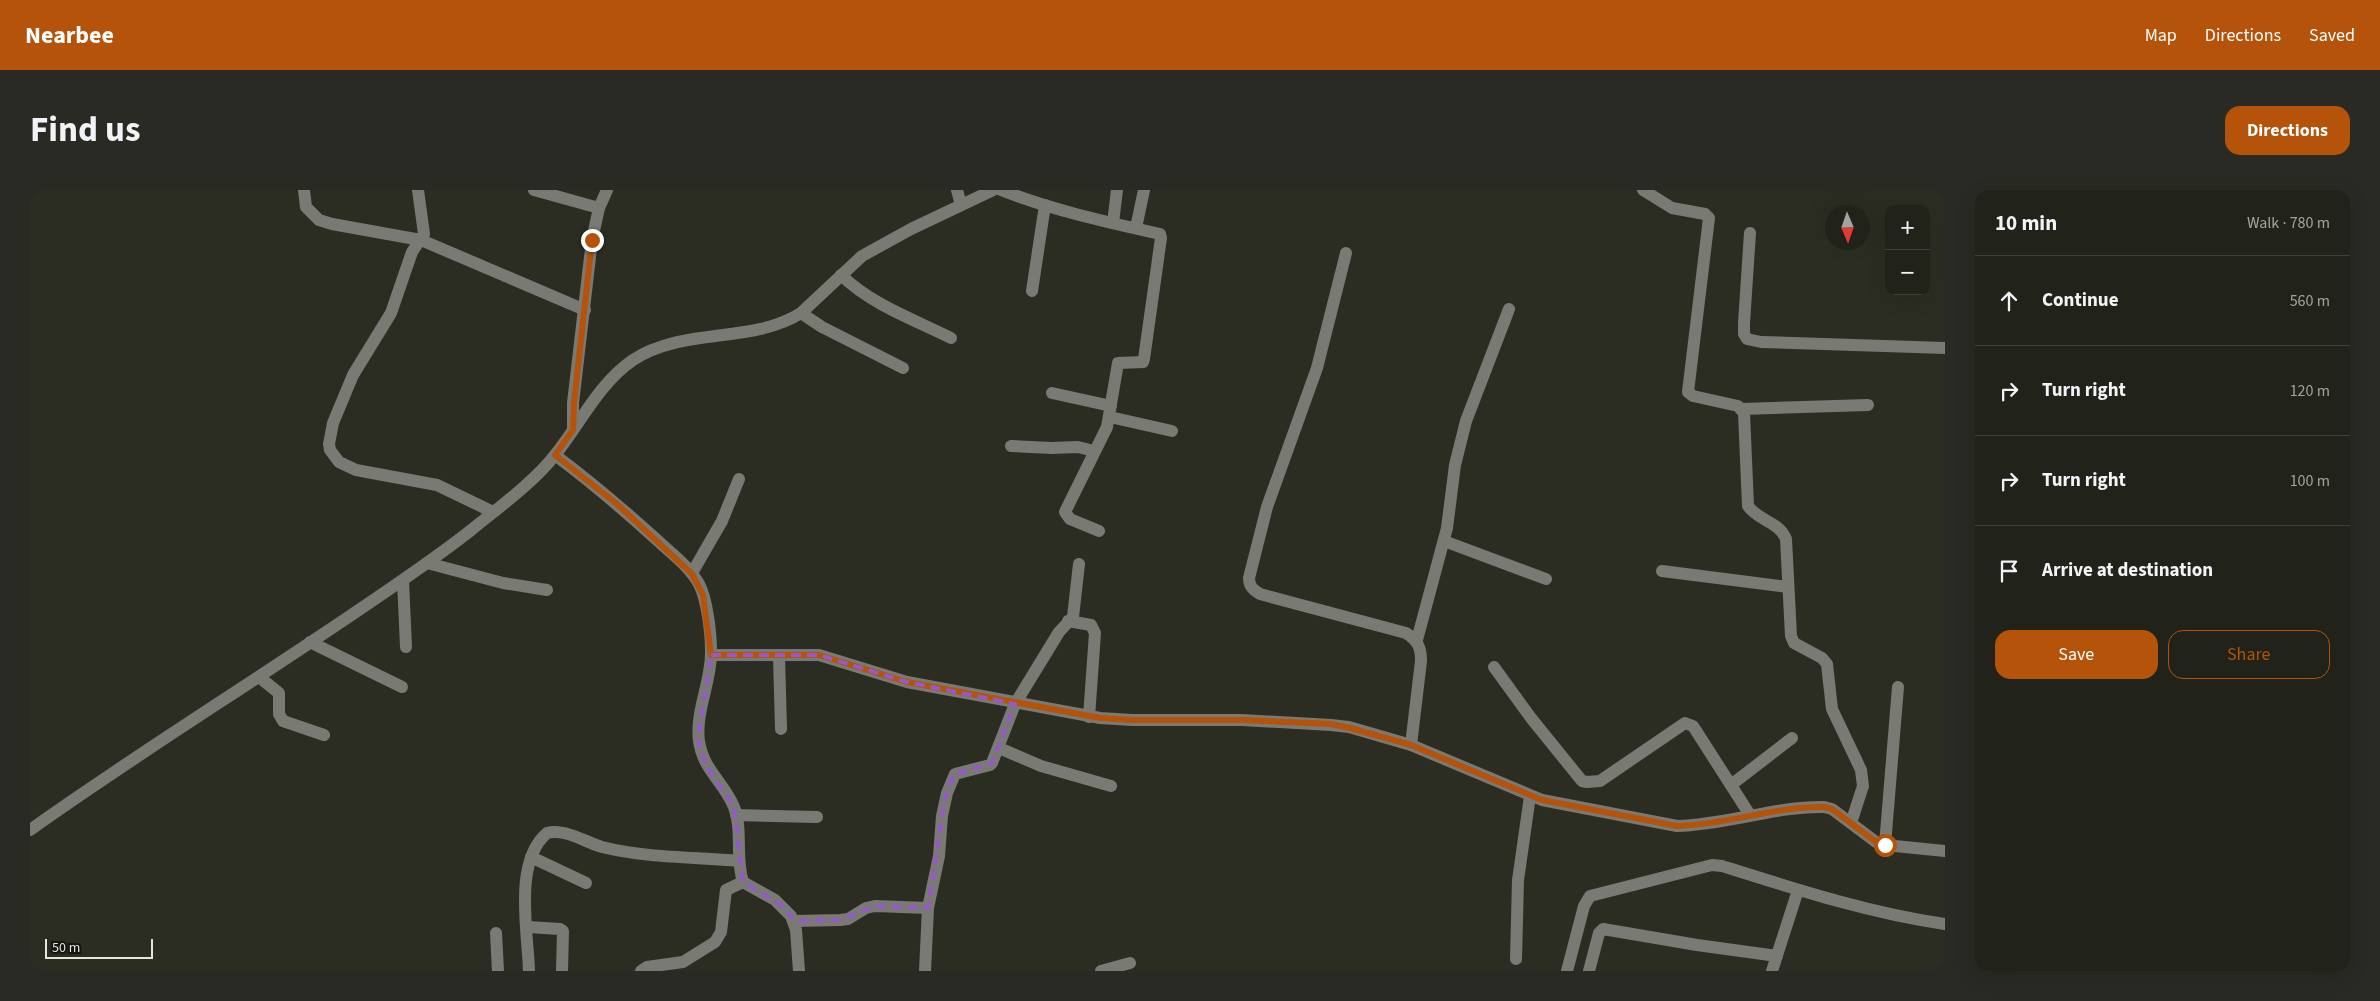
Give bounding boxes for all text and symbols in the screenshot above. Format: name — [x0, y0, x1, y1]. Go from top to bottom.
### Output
text: Nearbee — [25, 18, 114, 53]
text: Map — [2145, 23, 2177, 48]
text: Directions — [2205, 23, 2281, 48]
text: Saved — [2309, 23, 2355, 48]
text: Find us — [30, 105, 140, 155]
button: Directions — [2225, 106, 2350, 155]
north arrow — [1825, 205, 1870, 250]
map controls — [1885, 205, 1930, 295]
button: + — [1885, 205, 1930, 250]
text: 10 min — [1995, 208, 2057, 238]
text: Walk · 780 m — [2247, 212, 2330, 234]
route end — [581, 229, 604, 252]
button: − — [1885, 250, 1930, 295]
icon: ahead — [1995, 287, 2023, 315]
text: Continue — [2042, 287, 2119, 314]
text: 560 m — [2290, 290, 2330, 312]
icon: right — [1995, 377, 2023, 405]
text: Turn right — [2042, 377, 2126, 404]
text: 120 m — [2290, 380, 2330, 402]
icon: right — [1995, 467, 2023, 495]
text: Turn right — [2042, 467, 2126, 494]
text: 100 m — [2290, 470, 2330, 492]
icon: arrive — [1995, 557, 2023, 585]
text: Arrive at destination — [2042, 557, 2213, 584]
button: Save — [1995, 630, 2158, 679]
button: Share — [2168, 630, 2330, 679]
route start — [1874, 834, 1897, 857]
scale bar — [45, 936, 152, 959]
text: 50 m — [52, 938, 80, 958]

